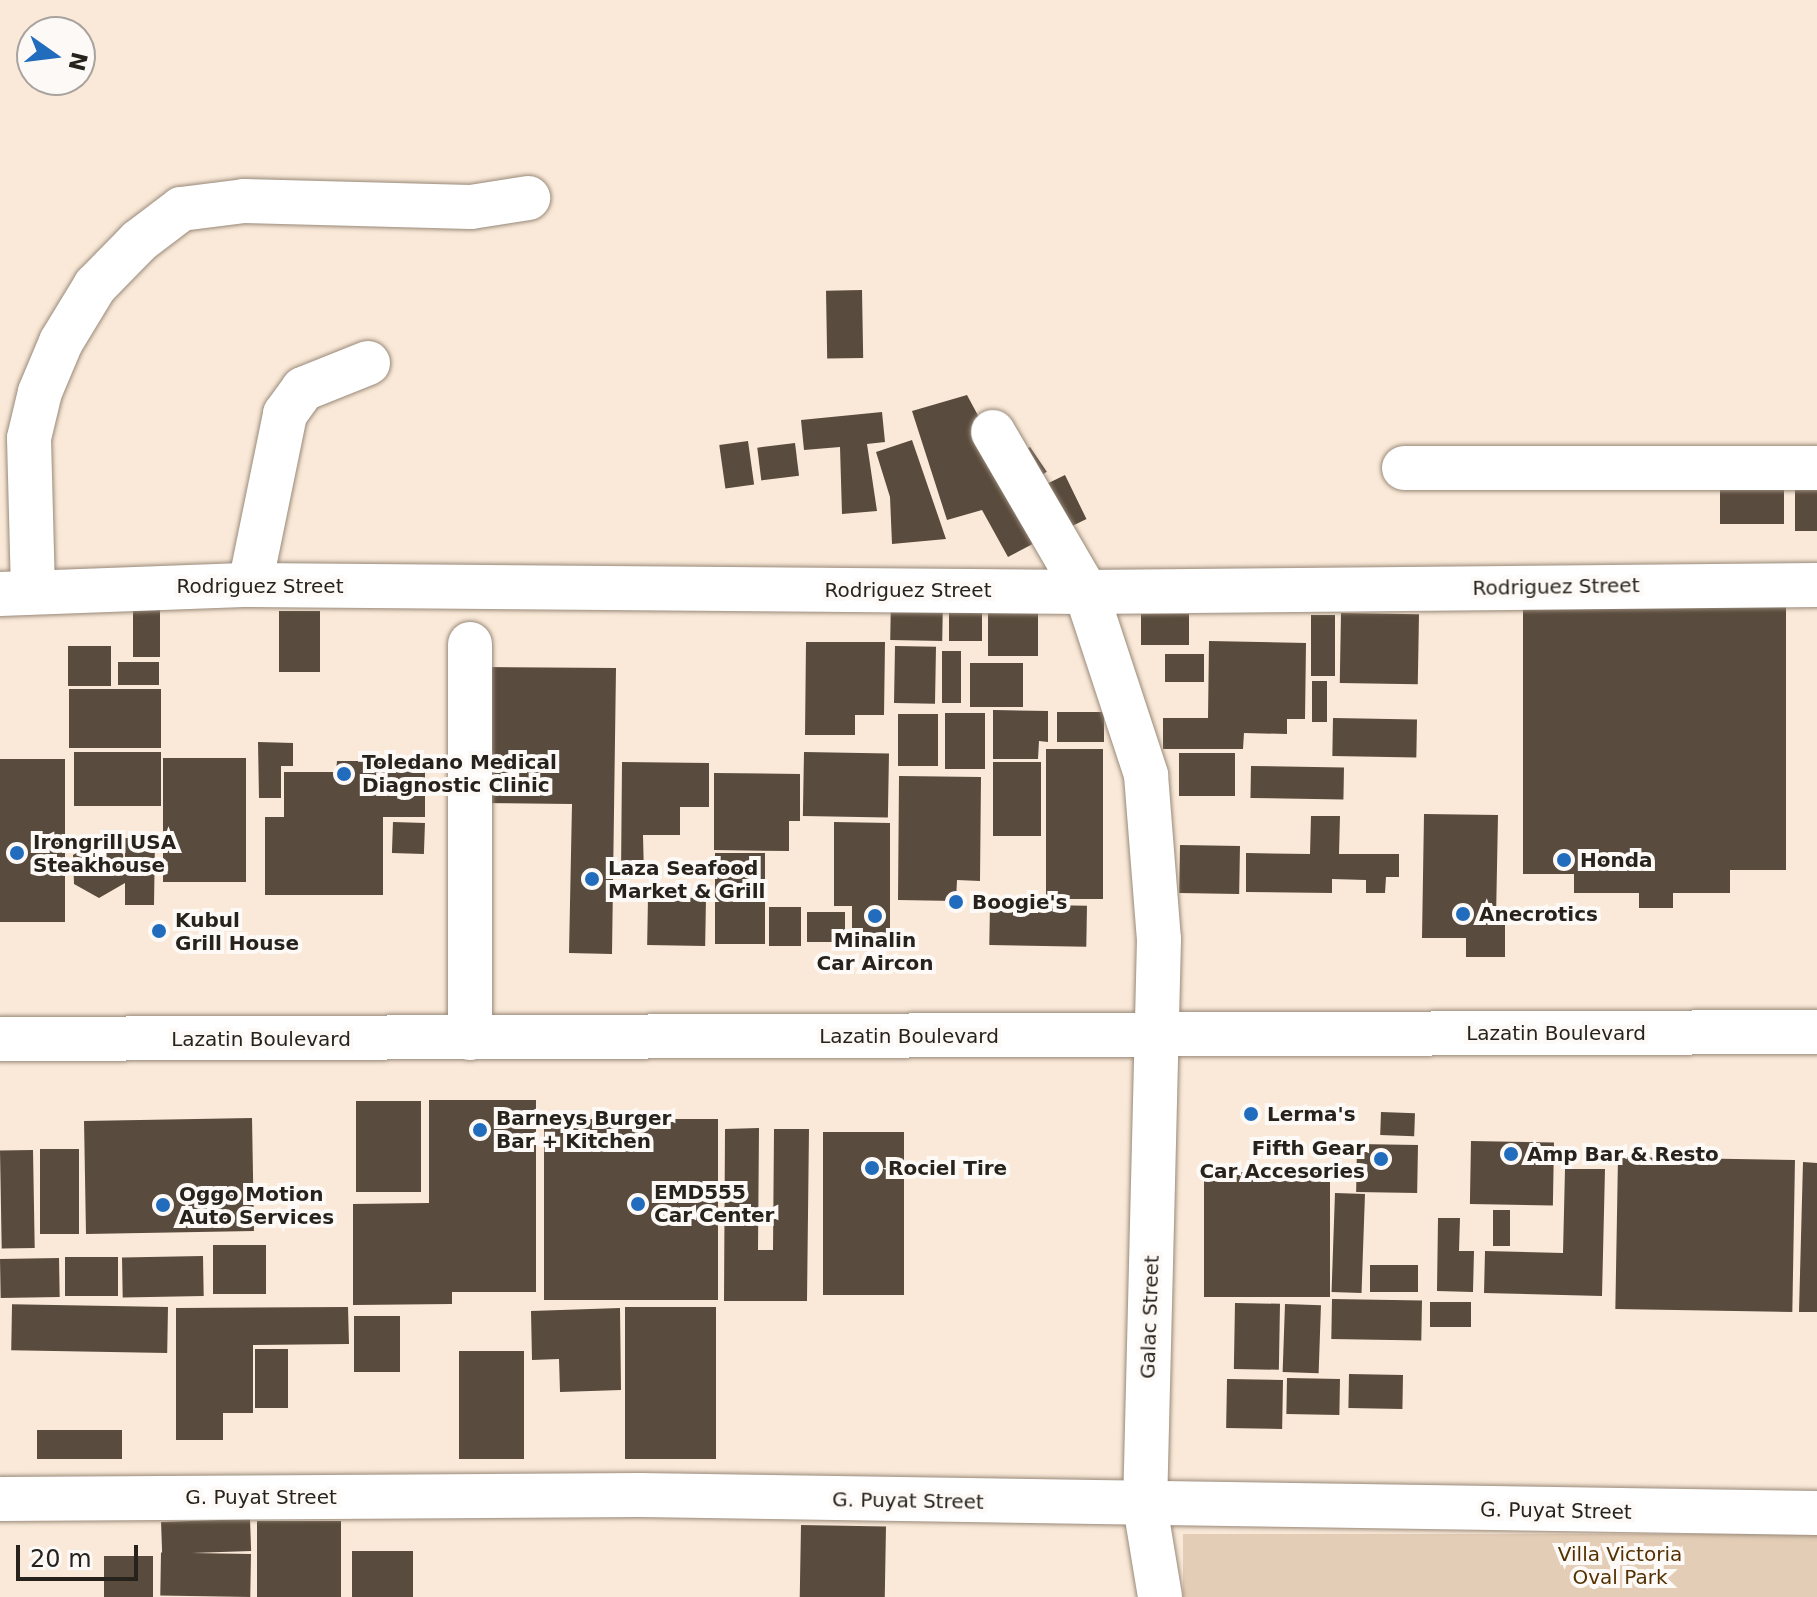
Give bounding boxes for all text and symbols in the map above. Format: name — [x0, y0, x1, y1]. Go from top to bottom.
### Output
north arrow — [16, 16, 96, 96]
text: N — [63, 49, 92, 73]
street label: Rodriguez Street — [176, 574, 344, 598]
street label: Rodriguez Street — [1472, 574, 1640, 600]
street label: Rodriguez Street — [824, 578, 992, 602]
place label: Toledano Medical Diagnostic Clinic — [362, 750, 557, 797]
marker: Toledano Medical Diagnostic Clinic — [333, 763, 355, 785]
place label: Irongrill USA Steakhouse — [33, 830, 176, 877]
marker: Irongrill USA Steakhouse — [8, 844, 26, 862]
place label: Honda — [1580, 848, 1653, 872]
marker: Honda — [1555, 851, 1573, 869]
place label: Laza Seafood Market & Grill — [608, 856, 765, 903]
marker: Laza Seafood Market & Grill — [583, 870, 601, 888]
place label: Boogie's — [972, 890, 1067, 914]
marker: Boogie's — [947, 893, 965, 911]
place label: Anecrotics — [1479, 902, 1598, 926]
marker: Anecrotics — [1454, 905, 1472, 923]
marker: Minalin Car Aircon — [866, 907, 884, 925]
place label: Kubul Grill House — [175, 908, 299, 955]
marker: Kubul Grill House — [150, 922, 168, 940]
place label: Minalin Car Aircon — [816, 928, 934, 975]
street label: Lazatin Boulevard — [1466, 1021, 1646, 1045]
street label: Lazatin Boulevard — [819, 1024, 999, 1048]
street label: Lazatin Boulevard — [171, 1027, 351, 1051]
place label: Lerma's — [1267, 1102, 1356, 1126]
marker: Lerma's — [1242, 1105, 1260, 1123]
place label: Barneys Burger Bar + Kitchen — [496, 1106, 671, 1153]
marker: Barneys Burger Bar + Kitchen — [471, 1121, 489, 1139]
place label: Fifth Gear Car Accesories — [1199, 1136, 1365, 1183]
place label: Amp Bar & Resto — [1527, 1142, 1719, 1166]
marker: Amp Bar & Resto — [1502, 1145, 1520, 1163]
marker: Fifth Gear Car Accesories — [1372, 1150, 1390, 1168]
place label: Rociel Tire — [888, 1156, 1007, 1180]
marker: Rociel Tire — [863, 1159, 881, 1177]
place label: EMD555 Car Center — [654, 1180, 774, 1227]
place label: Oggo Motion Auto Services — [179, 1182, 334, 1229]
marker: EMD555 Car Center — [629, 1195, 647, 1213]
marker: Oggo Motion Auto Services — [154, 1196, 172, 1214]
street label: Galac Street — [1136, 1255, 1164, 1379]
street label: G. Puyat Street — [185, 1485, 337, 1509]
street label: G. Puyat Street — [832, 1488, 984, 1514]
street label: G. Puyat Street — [1480, 1498, 1632, 1524]
scale bar — [20, 1529, 142, 1579]
park label: Villa Victoria Oval Park — [1558, 1543, 1682, 1590]
text: 20 m — [30, 1545, 92, 1573]

